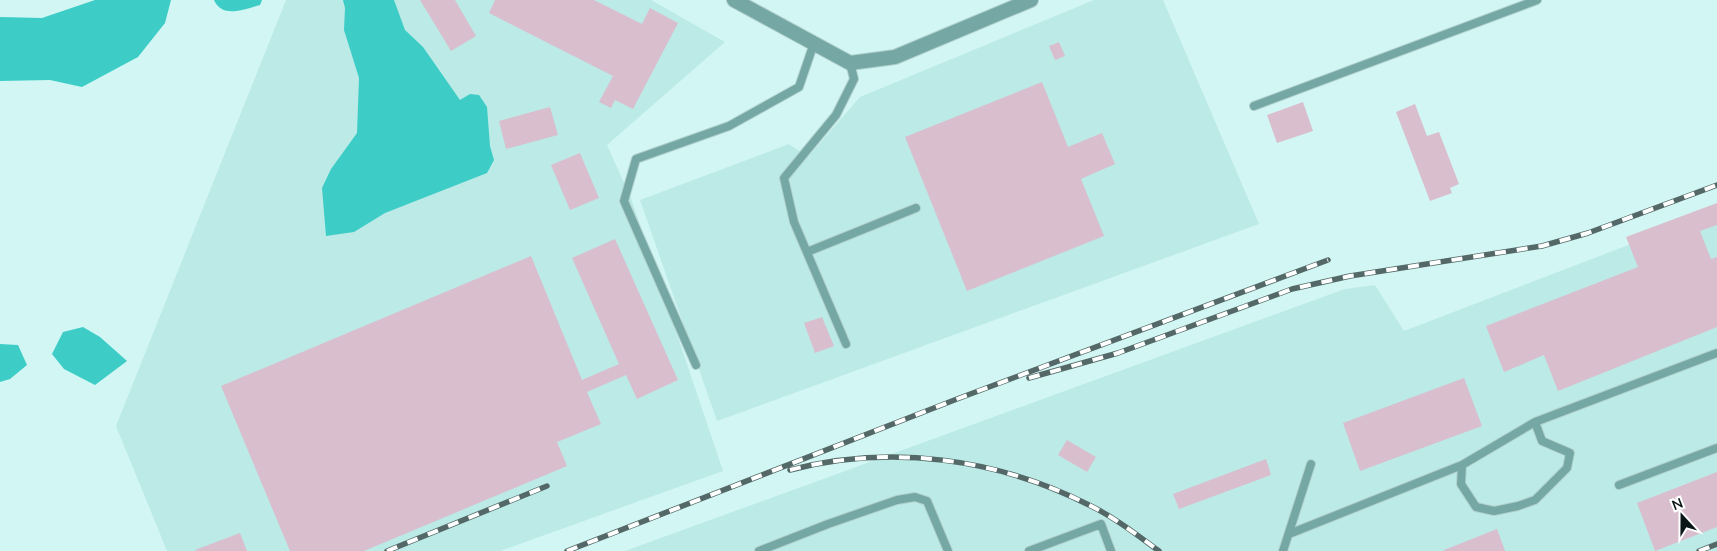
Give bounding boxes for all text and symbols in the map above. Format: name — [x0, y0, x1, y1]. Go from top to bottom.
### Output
north arrow — [1657, 491, 1707, 541]
text: N — [1669, 494, 1686, 515]

